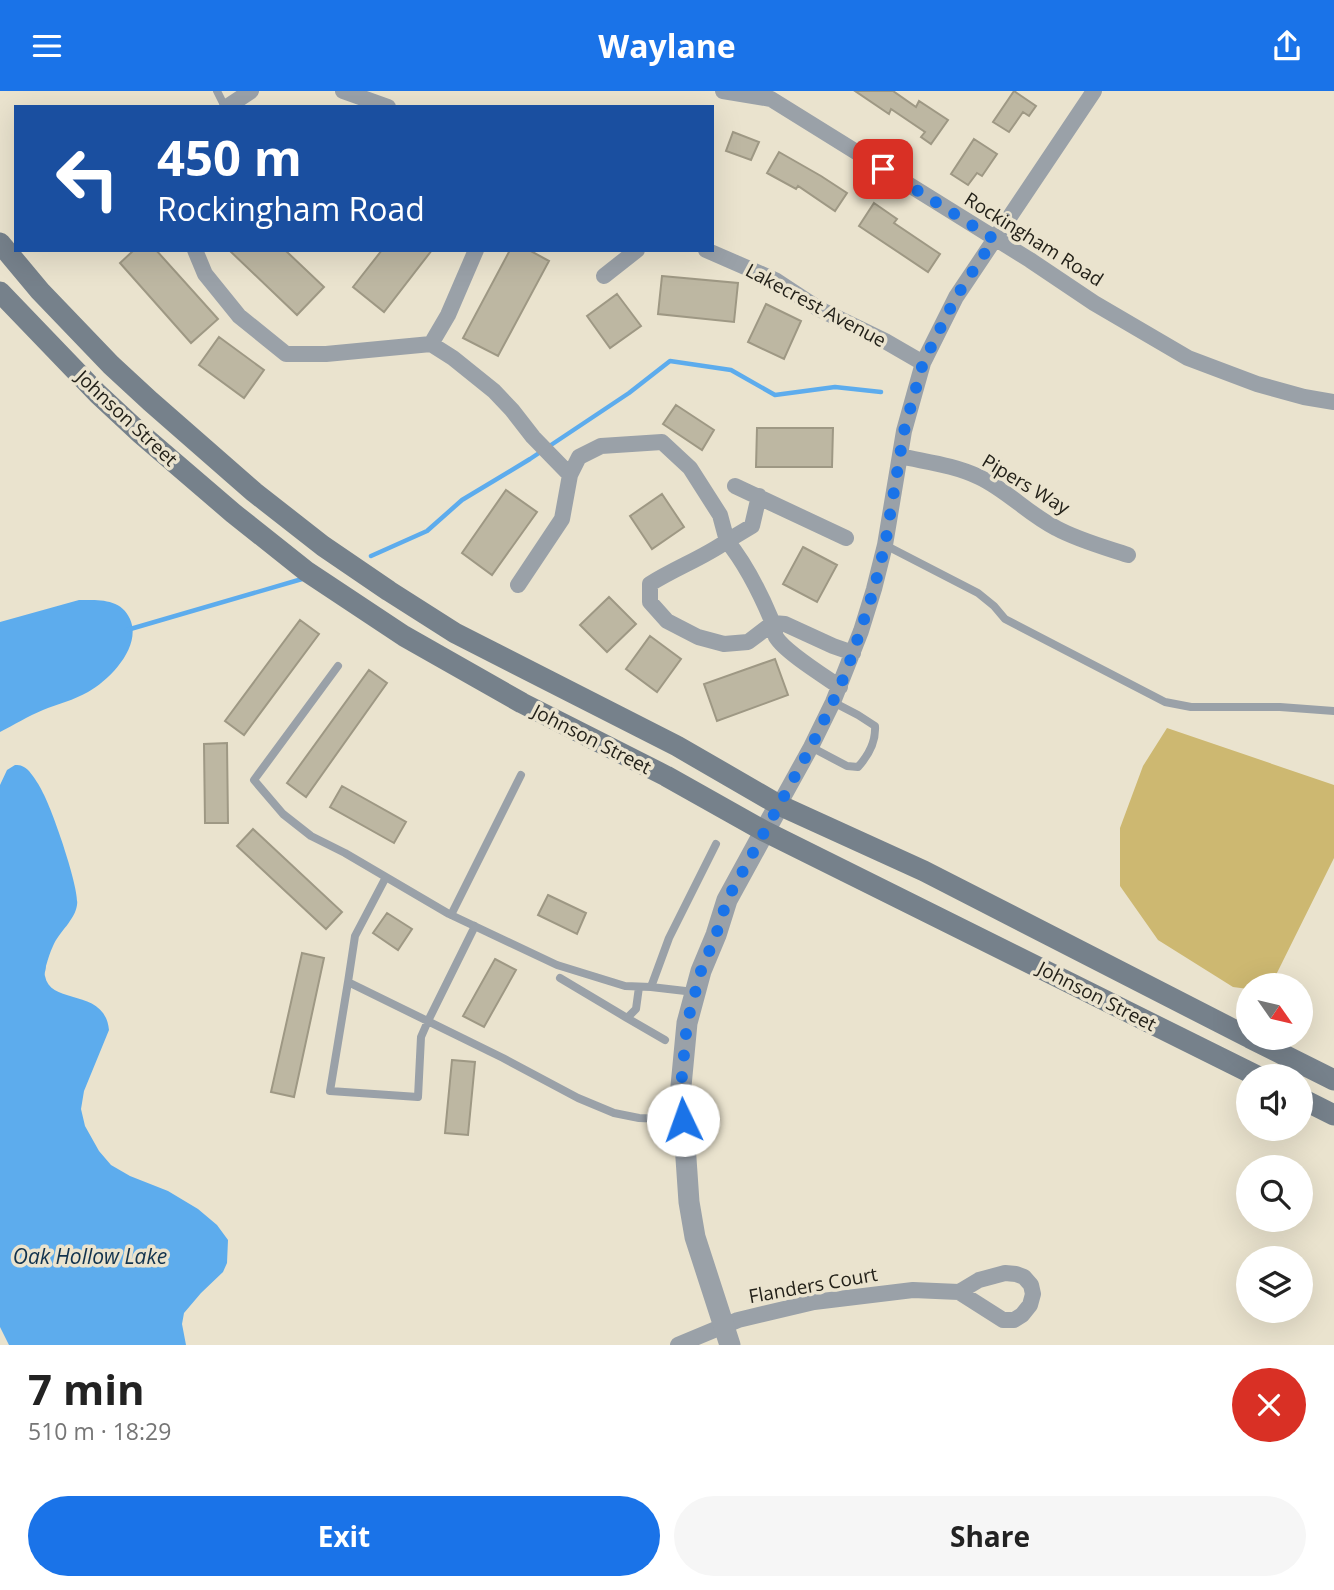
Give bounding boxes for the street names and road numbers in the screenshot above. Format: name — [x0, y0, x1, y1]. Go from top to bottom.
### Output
street label: Rockingham Road — [960, 186, 1108, 292]
street label: Lakecrest Avenue — [741, 257, 891, 353]
street label: Johnson Street — [69, 363, 184, 472]
street label: Pipers Way — [977, 448, 1075, 521]
street label: Johnson Street — [526, 697, 656, 780]
street label: Johnson Street — [1031, 954, 1161, 1037]
street label: Flanders Court — [747, 1261, 880, 1309]

